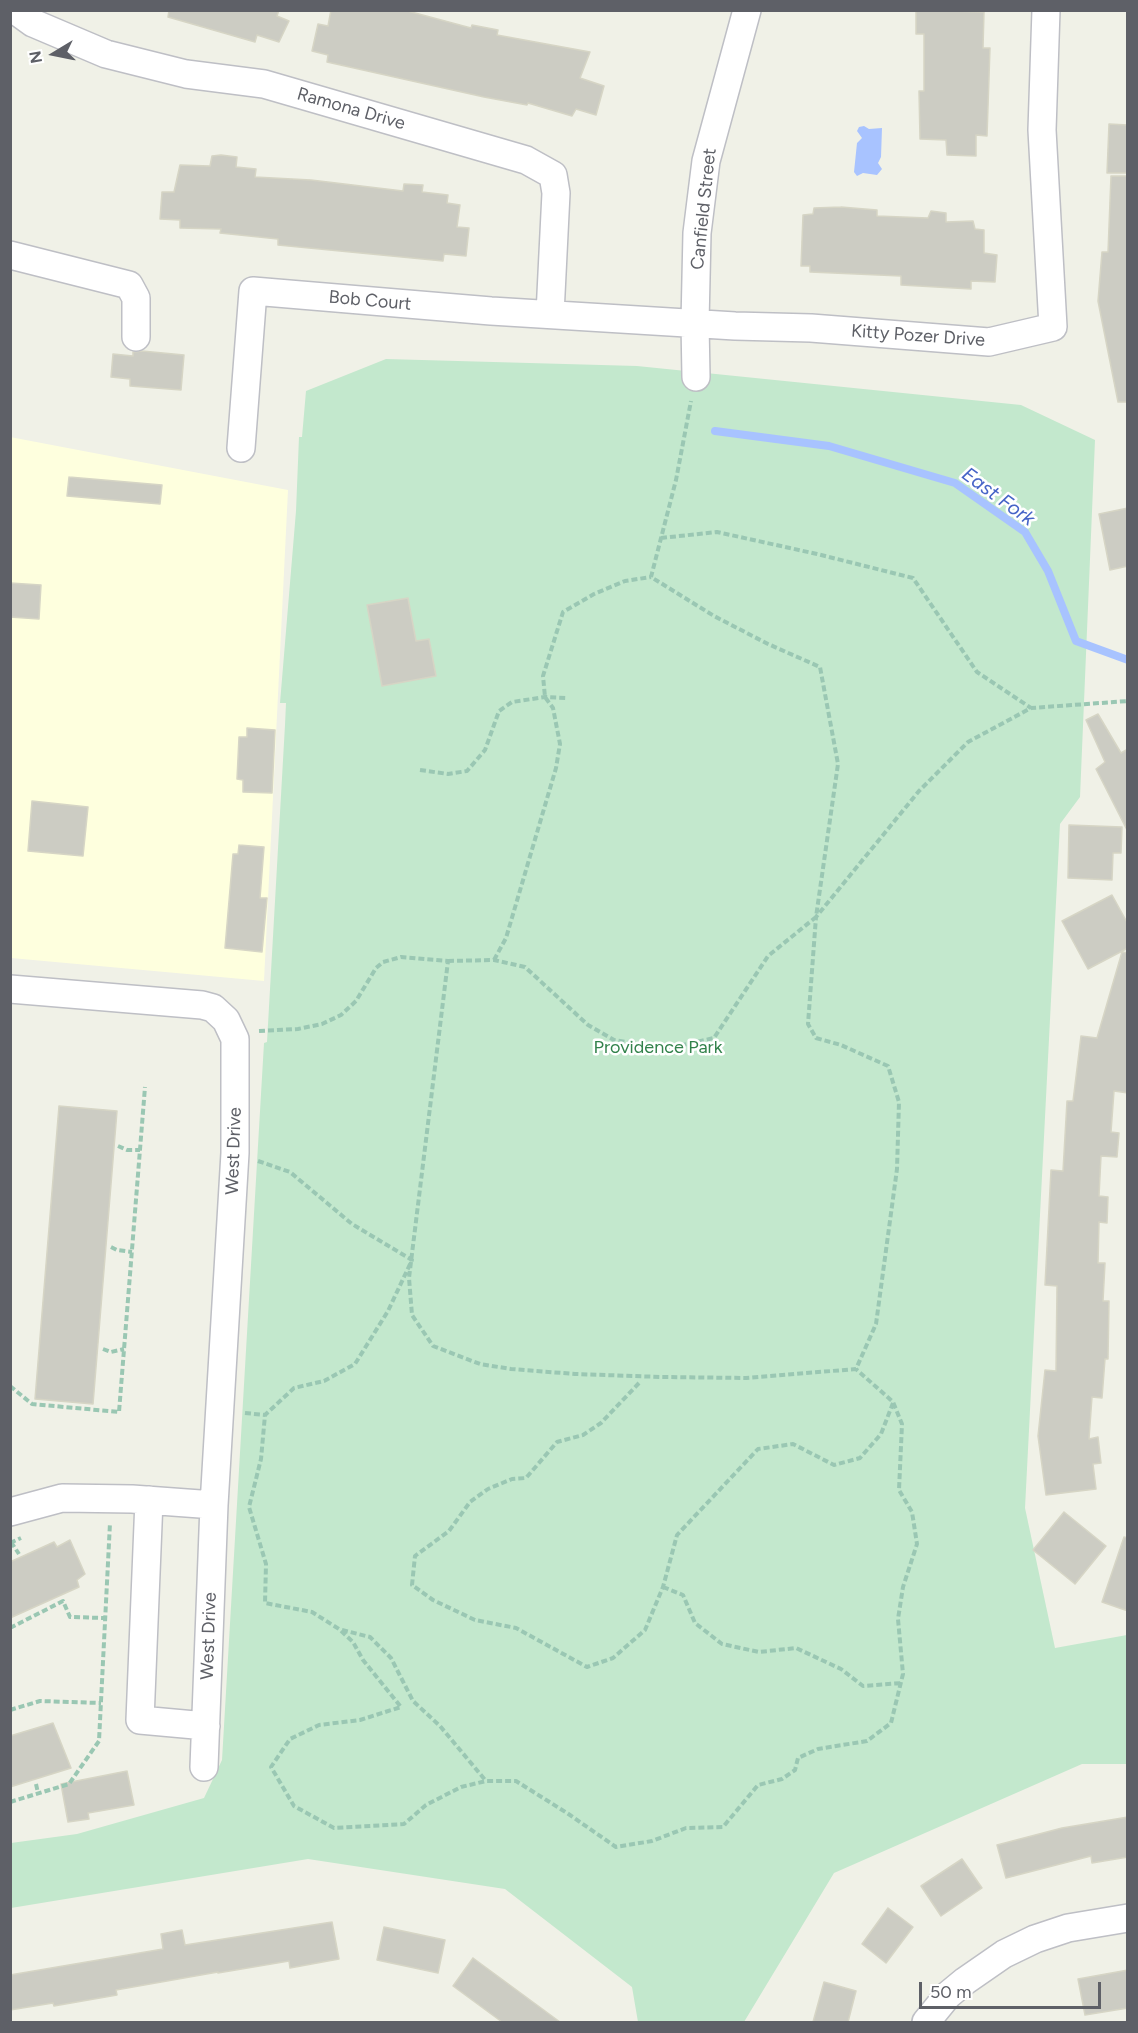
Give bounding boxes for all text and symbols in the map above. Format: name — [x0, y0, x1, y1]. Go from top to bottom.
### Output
north arrow — [24, 24, 84, 84]
text: N — [25, 49, 46, 65]
street label: Ramona Drive — [294, 83, 408, 135]
street label: Canfield Street — [687, 147, 721, 271]
street label: Bob Court — [328, 287, 412, 315]
street label: Kitty Pozer Drive — [850, 321, 986, 351]
water label: East Fork — [957, 462, 1039, 532]
park label: Providence Park — [594, 1037, 722, 1059]
street label: West Drive — [222, 1107, 246, 1195]
street label: West Drive — [197, 1592, 221, 1680]
scale bar — [922, 1970, 1104, 2008]
text: 50 m — [930, 1981, 972, 2003]

